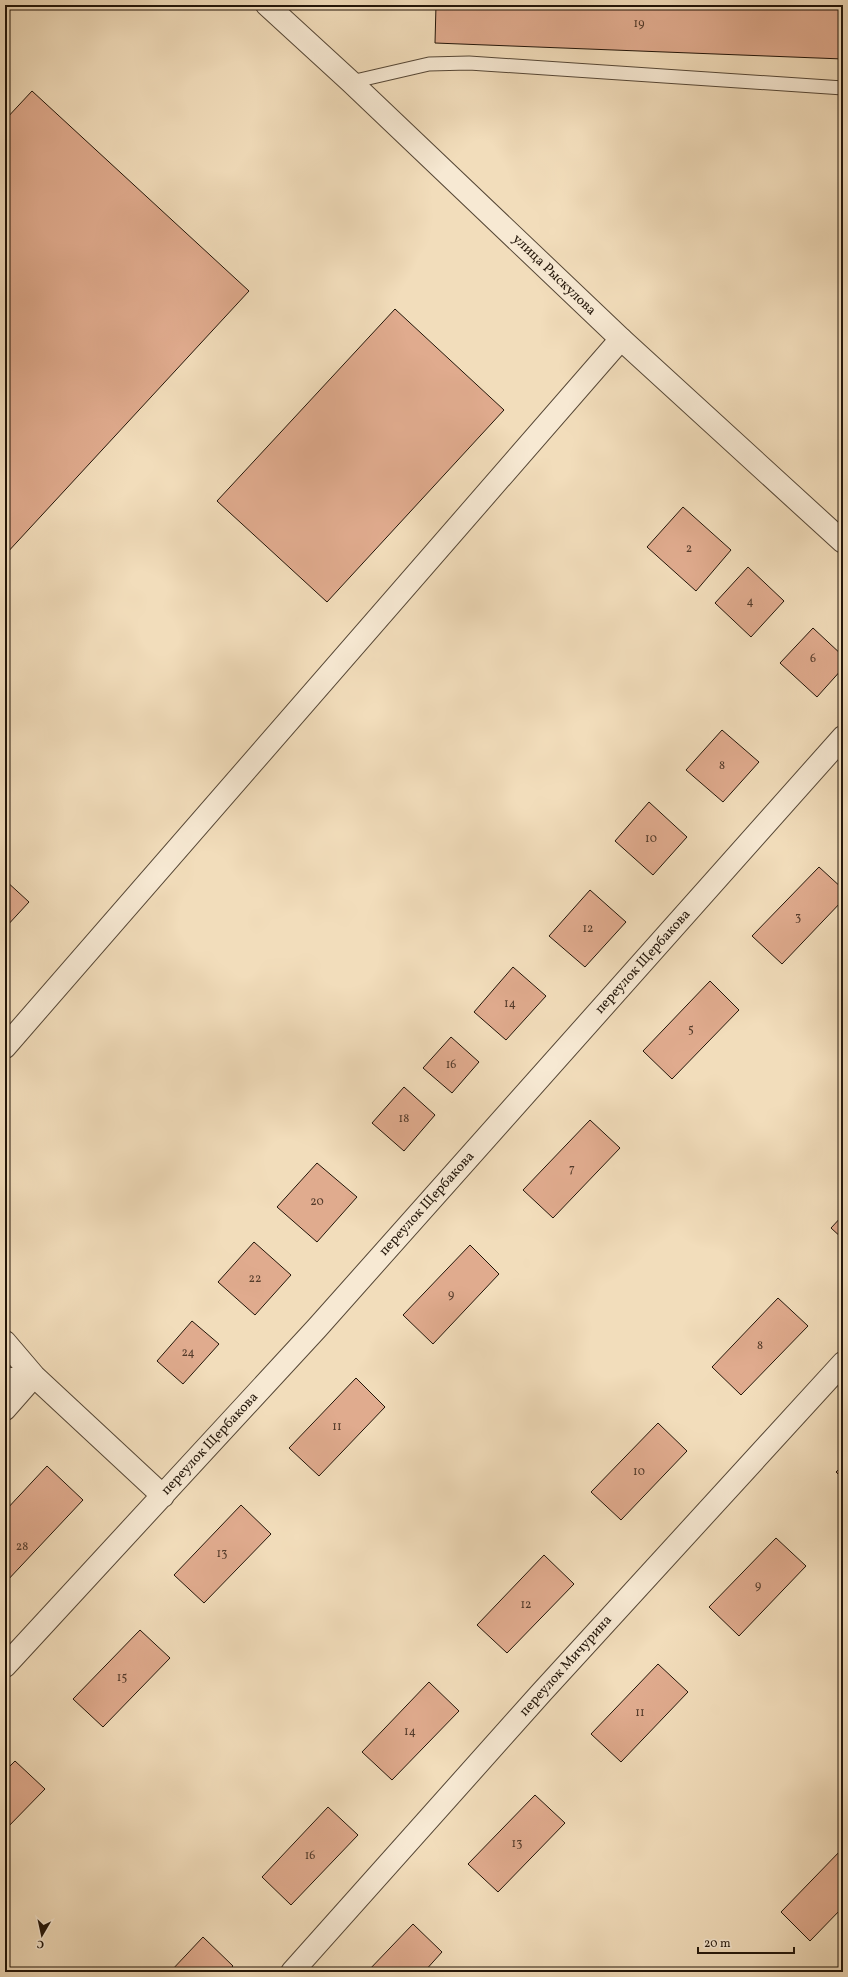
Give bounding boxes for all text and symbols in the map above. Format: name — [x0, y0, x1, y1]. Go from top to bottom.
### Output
house number: 19 — [634, 16, 644, 32]
street label: улица Рыскулова — [508, 230, 600, 320]
house number: 2 — [686, 541, 692, 557]
house number: 4 — [746, 594, 754, 610]
house number: 6 — [810, 651, 816, 667]
house number: 8 — [719, 758, 725, 774]
house number: 10 — [645, 831, 657, 847]
street label: переулок Щербакова — [591, 906, 695, 1018]
house number: 3 — [795, 910, 801, 926]
house number: 12 — [582, 921, 594, 937]
house number: 14 — [504, 996, 516, 1012]
house number: 5 — [688, 1022, 694, 1038]
house number: 16 — [446, 1057, 456, 1073]
house number: 18 — [399, 1111, 409, 1127]
street label: переулок Щербакова — [375, 1148, 479, 1260]
house number: 7 — [569, 1161, 575, 1177]
house number: 20 — [310, 1194, 324, 1210]
house number: 22 — [249, 1271, 261, 1287]
house number: 9 — [448, 1287, 454, 1303]
house number: 8 — [757, 1338, 763, 1354]
house number: 24 — [181, 1345, 195, 1361]
street label: переулок Щербакова — [157, 1388, 263, 1500]
house number: 11 — [332, 1419, 342, 1435]
house number: 10 — [633, 1464, 645, 1480]
house number: 28 — [16, 1539, 28, 1555]
house number: 13 — [217, 1546, 227, 1562]
house number: 9 — [755, 1578, 761, 1594]
house number: 12 — [520, 1597, 532, 1613]
street label: переулок Мичурина — [515, 1611, 617, 1721]
house number: 15 — [117, 1670, 127, 1686]
house number: 11 — [635, 1705, 645, 1721]
house number: 14 — [404, 1724, 416, 1740]
house number: 13 — [512, 1836, 522, 1852]
house number: 16 — [305, 1848, 315, 1864]
north arrow — [22, 1915, 62, 1955]
scale bar — [698, 1929, 794, 1955]
text: С — [36, 1935, 45, 1951]
text: 20 m — [704, 1936, 731, 1952]

